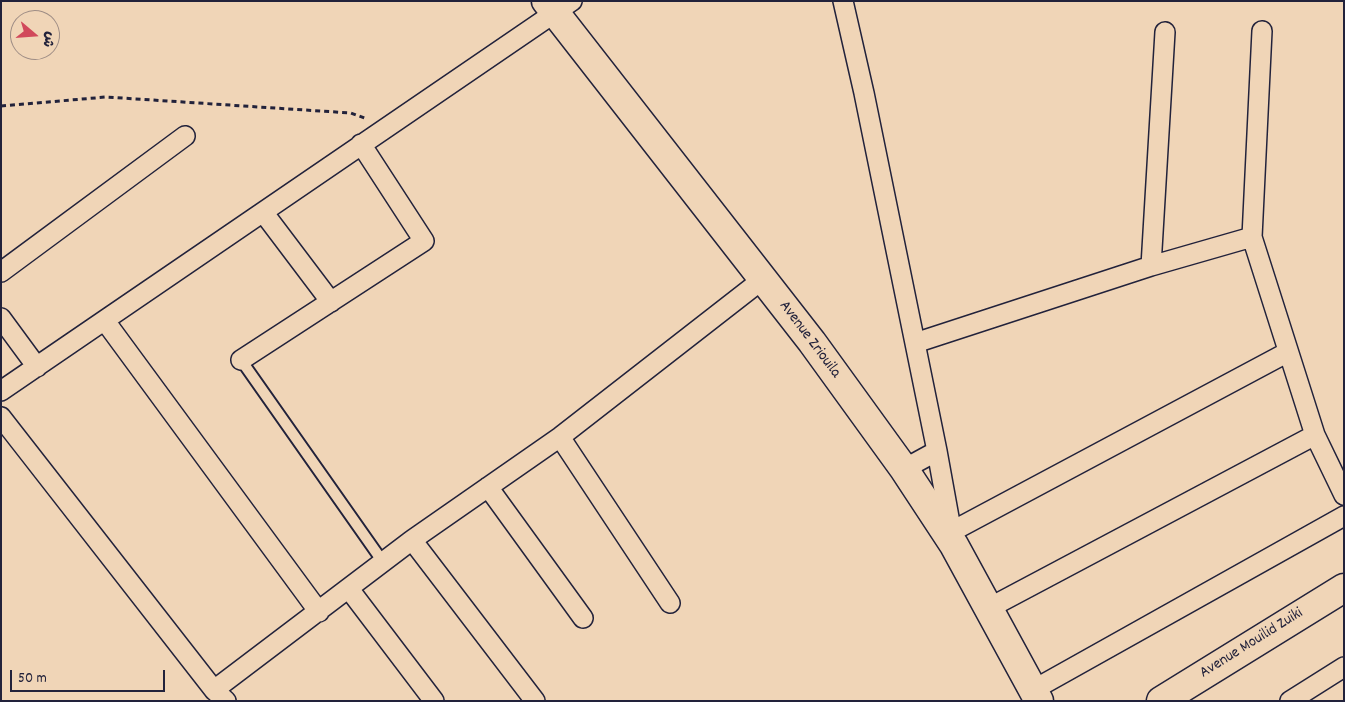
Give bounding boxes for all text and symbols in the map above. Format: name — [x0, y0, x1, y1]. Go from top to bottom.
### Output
north arrow — [10, 10, 60, 60]
text: ش — [36, 29, 60, 50]
street label: Avenue Zriouila — [774, 298, 844, 382]
street label: Avenue Mouilid Zuiki — [1197, 605, 1307, 683]
scale bar — [12, 660, 168, 692]
text: 50 m — [18, 668, 47, 690]

